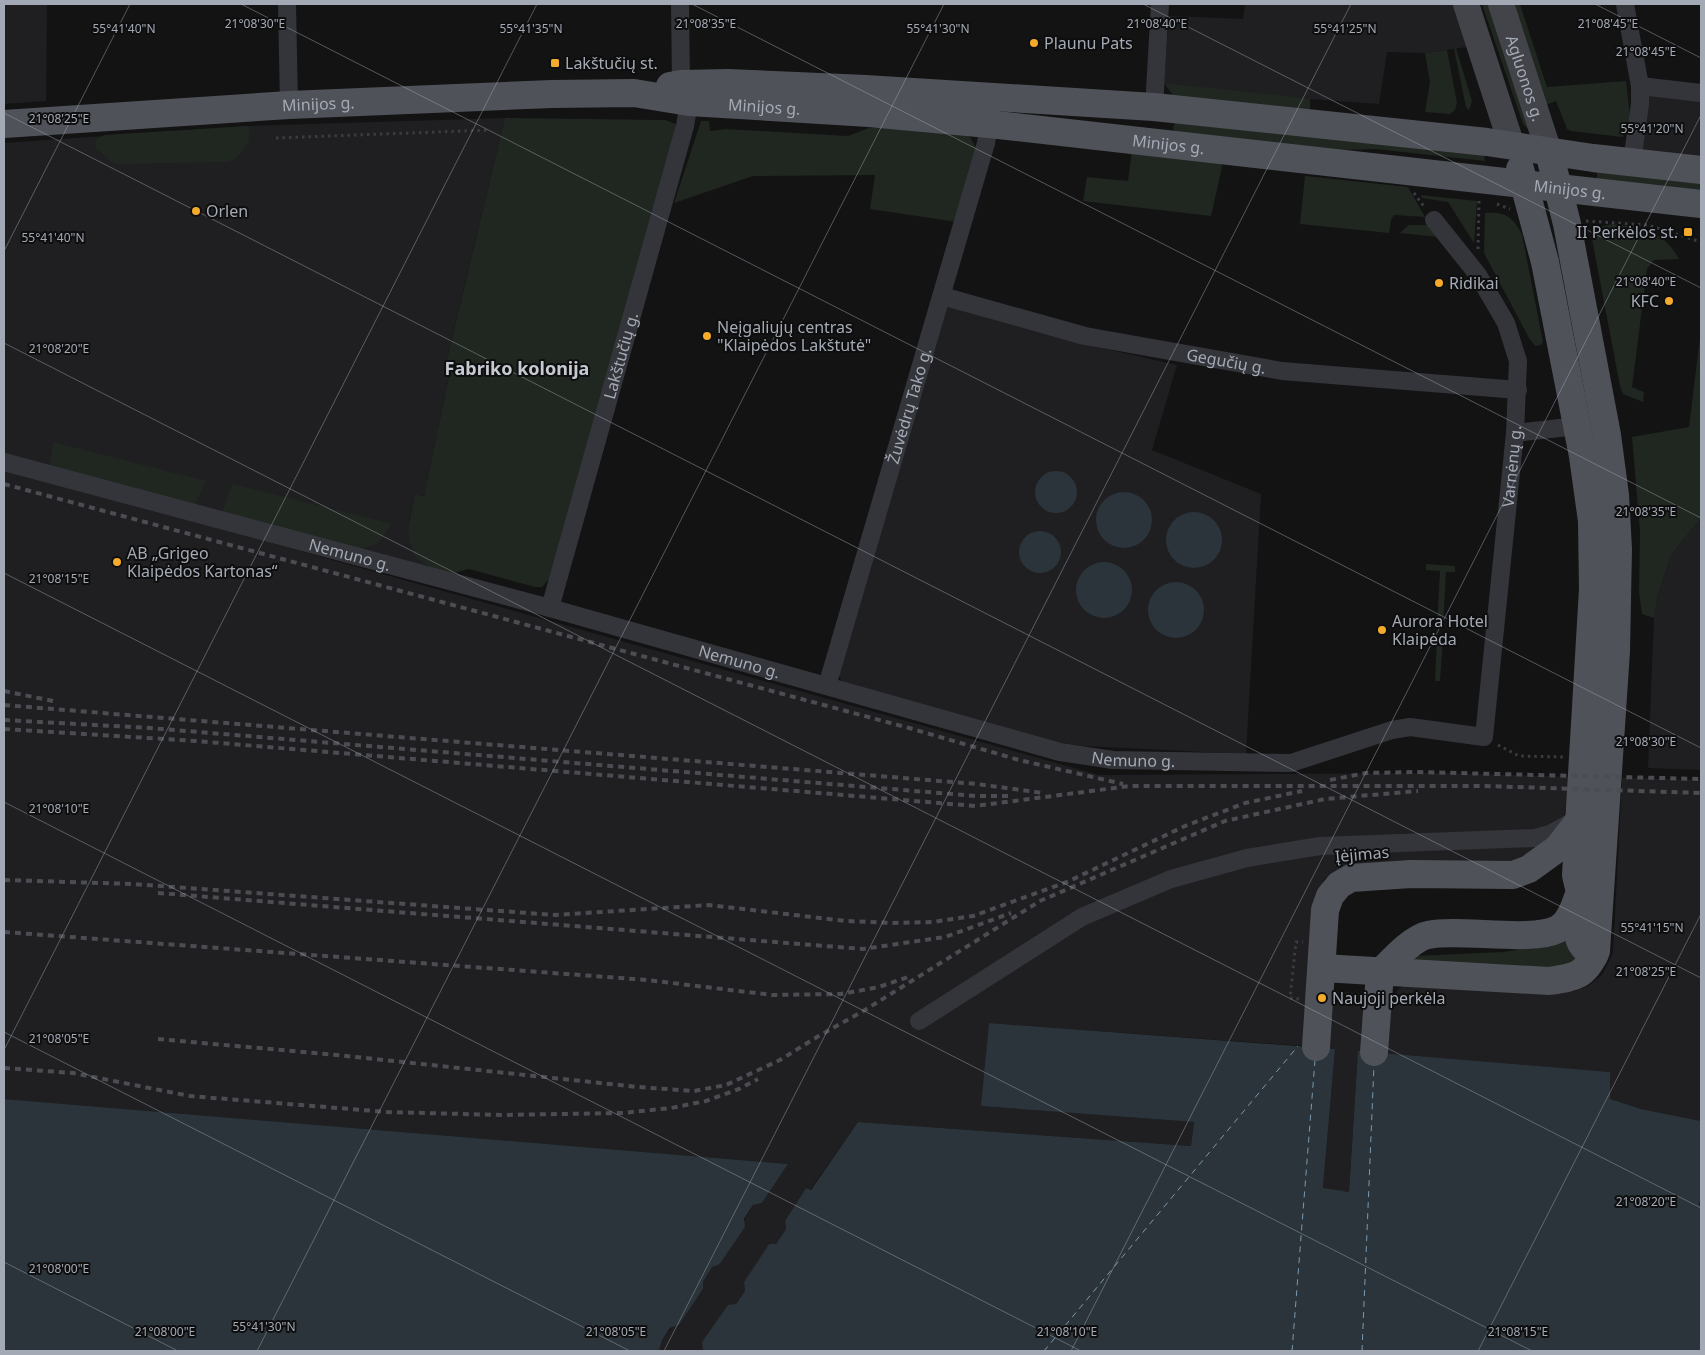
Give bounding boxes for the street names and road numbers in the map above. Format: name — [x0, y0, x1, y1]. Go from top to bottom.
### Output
street label: Agluonos g. — [1501, 32, 1549, 124]
street label: Minijos g. — [282, 91, 355, 116]
street label: Minijos g. — [727, 93, 801, 120]
street label: Minijos g. — [1131, 129, 1206, 159]
street label: Minijos g. — [1533, 174, 1607, 204]
street label: Lakštučių g. — [598, 310, 643, 402]
street label: Gegučių g. — [1185, 343, 1268, 379]
street label: Žuvėdrų Tako g. — [882, 345, 936, 466]
street label: Varnėnų g. — [1497, 425, 1526, 508]
street label: Nemuno g. — [306, 533, 393, 576]
street label: Nemuno g. — [696, 639, 783, 683]
street label: Nemuno g. — [1090, 746, 1175, 772]
street label: Įėjimas — [1334, 841, 1390, 867]

